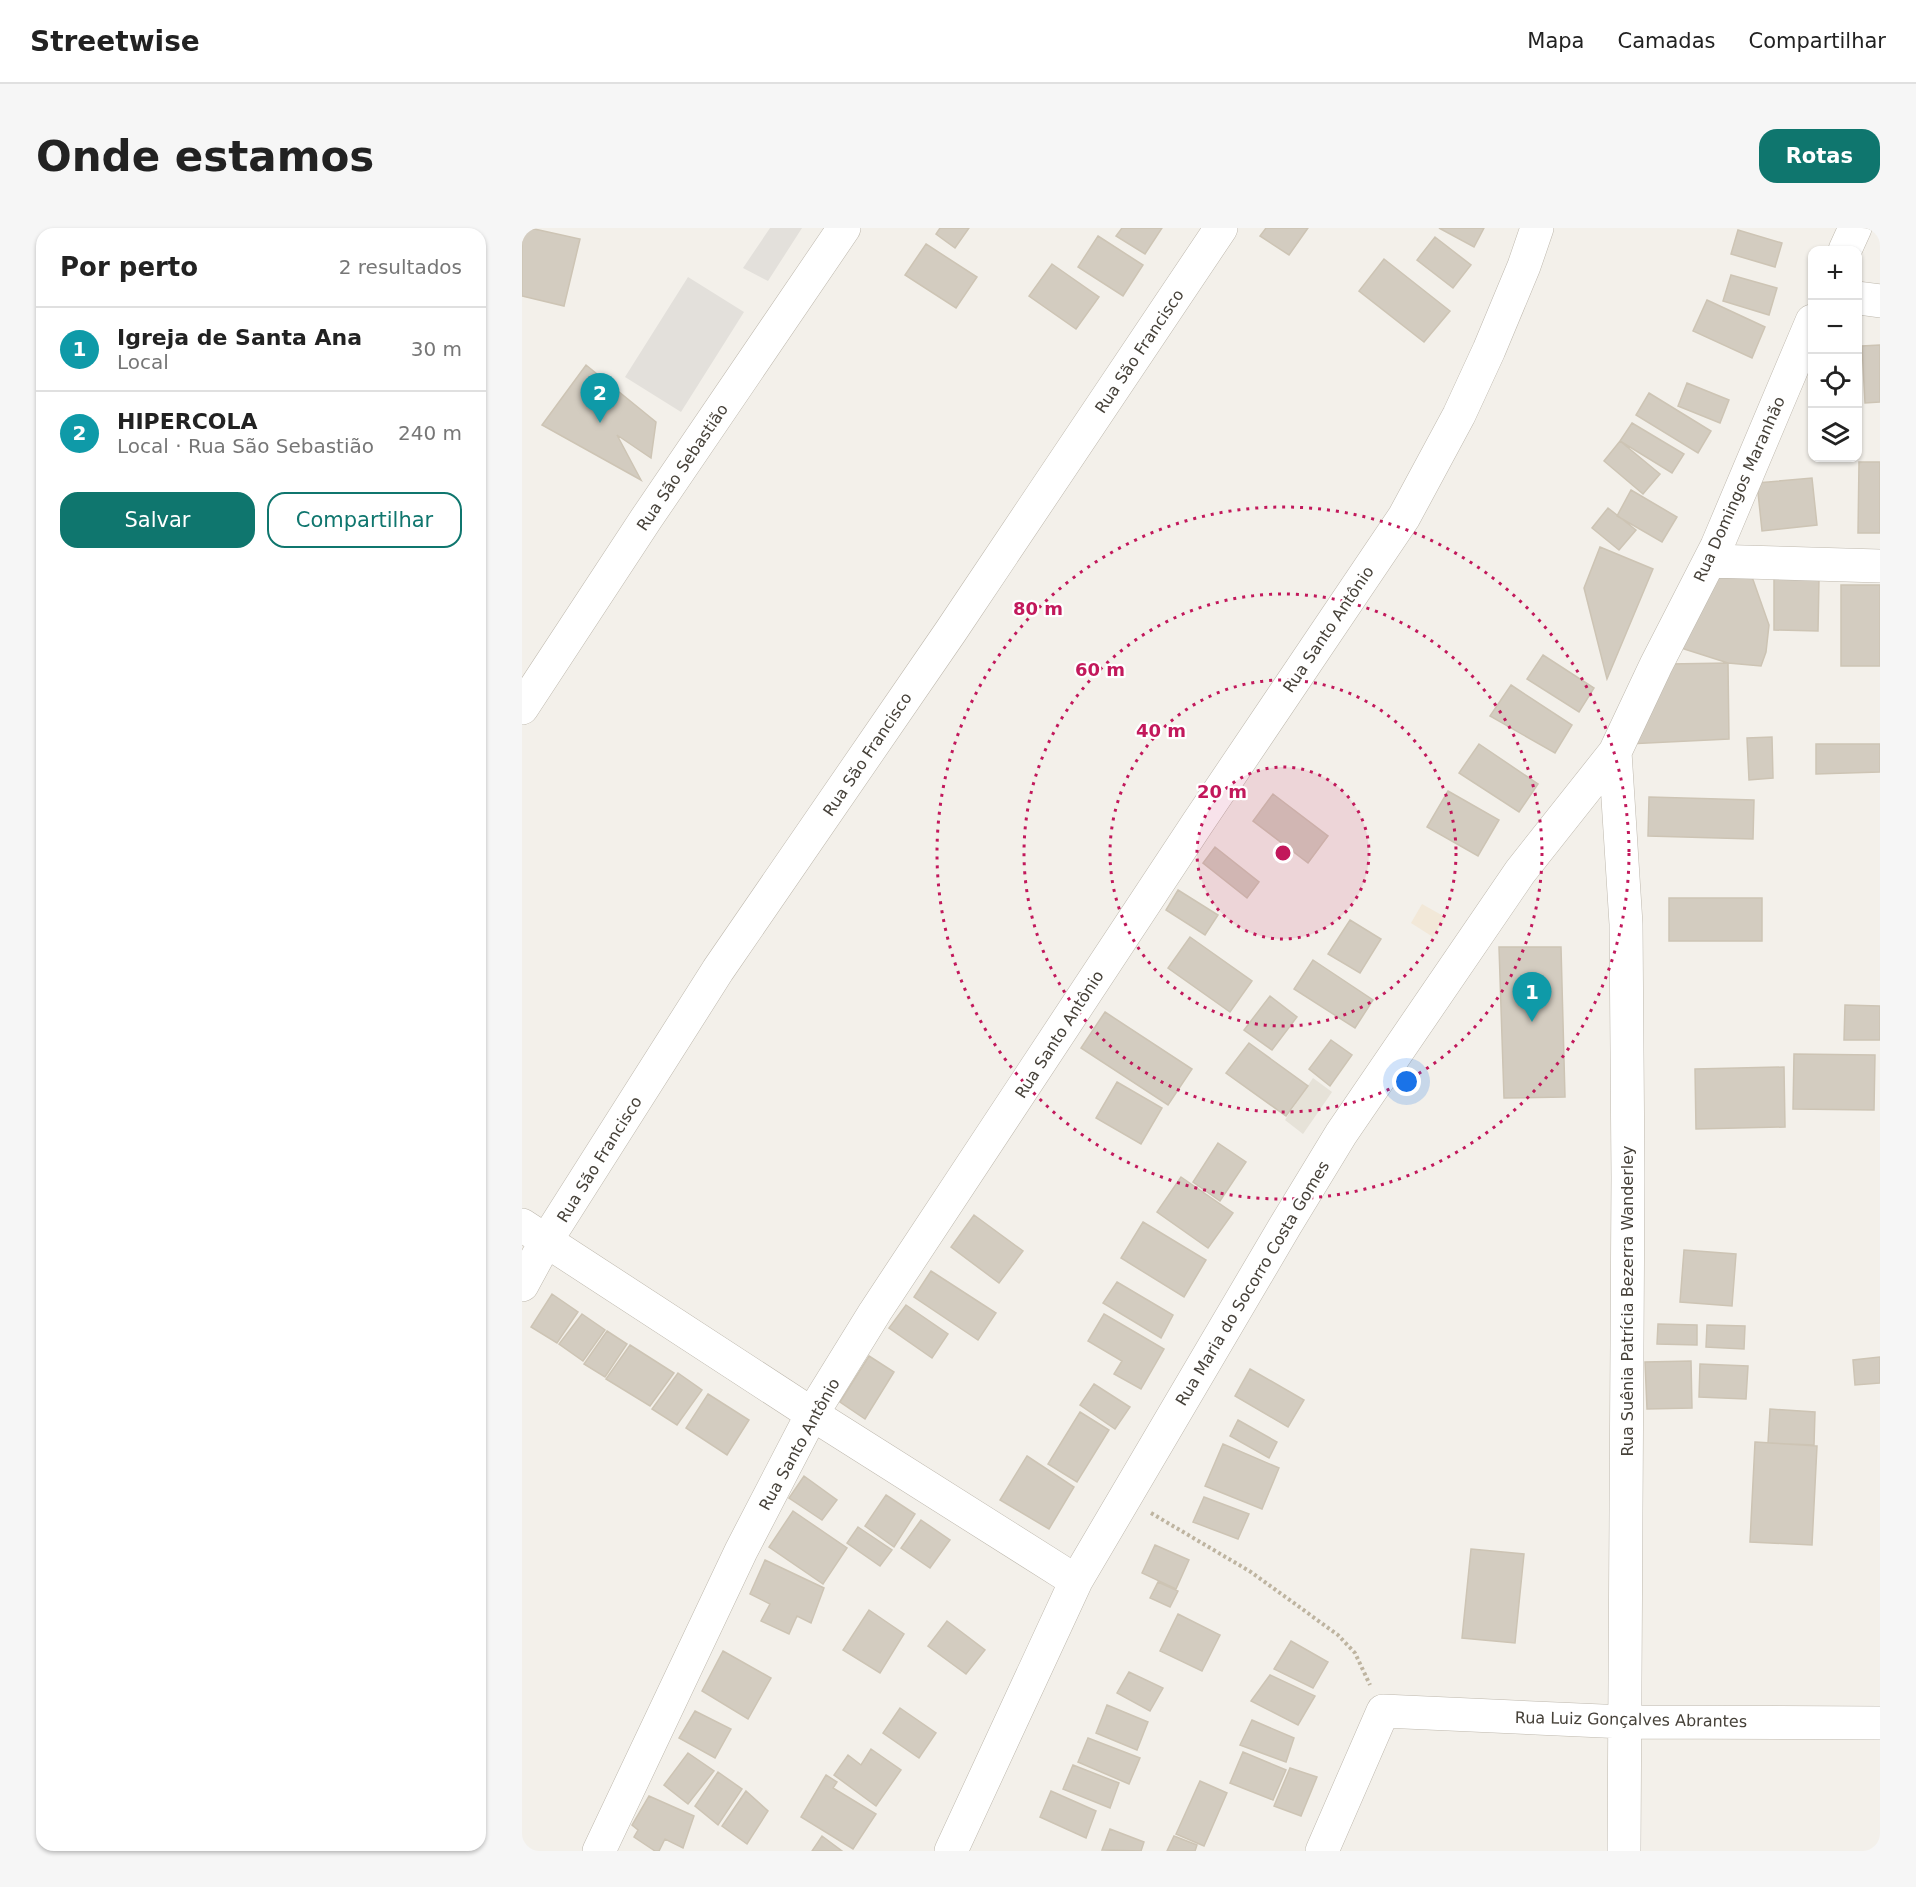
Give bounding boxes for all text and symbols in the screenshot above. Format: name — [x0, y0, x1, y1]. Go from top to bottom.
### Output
text: Streetwise — [30, 25, 200, 58]
text: Mapa — [1527, 29, 1584, 53]
text: Camadas — [1617, 29, 1715, 53]
text: Compartilhar — [1748, 29, 1886, 53]
button: Rotas — [1759, 129, 1880, 183]
text: Onde estamos — [36, 132, 374, 181]
map controls — [1808, 246, 1862, 462]
button: + — [1808, 246, 1862, 300]
text: Por perto — [60, 252, 198, 282]
text: 2 resultados — [339, 255, 462, 279]
street label: Rua São Francisco — [1091, 286, 1188, 417]
button: − — [1808, 300, 1862, 354]
text: Igreja de Santa Ana — [117, 325, 362, 350]
text: 1 — [73, 337, 86, 361]
text: 30 m — [411, 337, 462, 361]
text: Local — [117, 350, 169, 374]
button: locate — [1808, 354, 1862, 408]
pin: 2 — [580, 374, 620, 423]
street label: Rua Domingos Maranhão — [1690, 394, 1789, 585]
street label: Rua São Sebastião — [633, 400, 732, 534]
button: layers — [1808, 408, 1862, 462]
text: HIPERCOLA — [117, 409, 258, 434]
text: 2 — [73, 421, 86, 445]
text: 240 m — [398, 421, 462, 445]
text: Local · Rua São Sebastião — [117, 434, 374, 458]
button: Salvar — [60, 492, 255, 548]
button: Compartilhar — [267, 492, 462, 548]
street label: Rua Santo Antônio — [1279, 563, 1378, 696]
text: 80 m — [1013, 598, 1063, 619]
text: 60 m — [1075, 659, 1125, 680]
street label: Rua São Francisco — [819, 689, 916, 820]
text: 40 m — [1136, 720, 1186, 741]
text: 20 m — [1197, 781, 1247, 802]
centre of rings — [1273, 843, 1293, 863]
street label: Rua Santo Antônio — [1011, 967, 1108, 1102]
pin: 1 — [1512, 972, 1552, 1022]
your location — [1392, 1067, 1421, 1096]
street label: Rua São Francisco — [553, 1093, 646, 1226]
street label: Rua Suênia Patrícia Bezerra Wanderley — [1618, 1145, 1637, 1457]
street label: Rua Maria do Socorro Costa Gomes — [1172, 1157, 1333, 1409]
street label: Rua Santo Antônio — [755, 1375, 844, 1514]
street label: Rua Luiz Gonçalves Abrantes — [1515, 1708, 1747, 1731]

